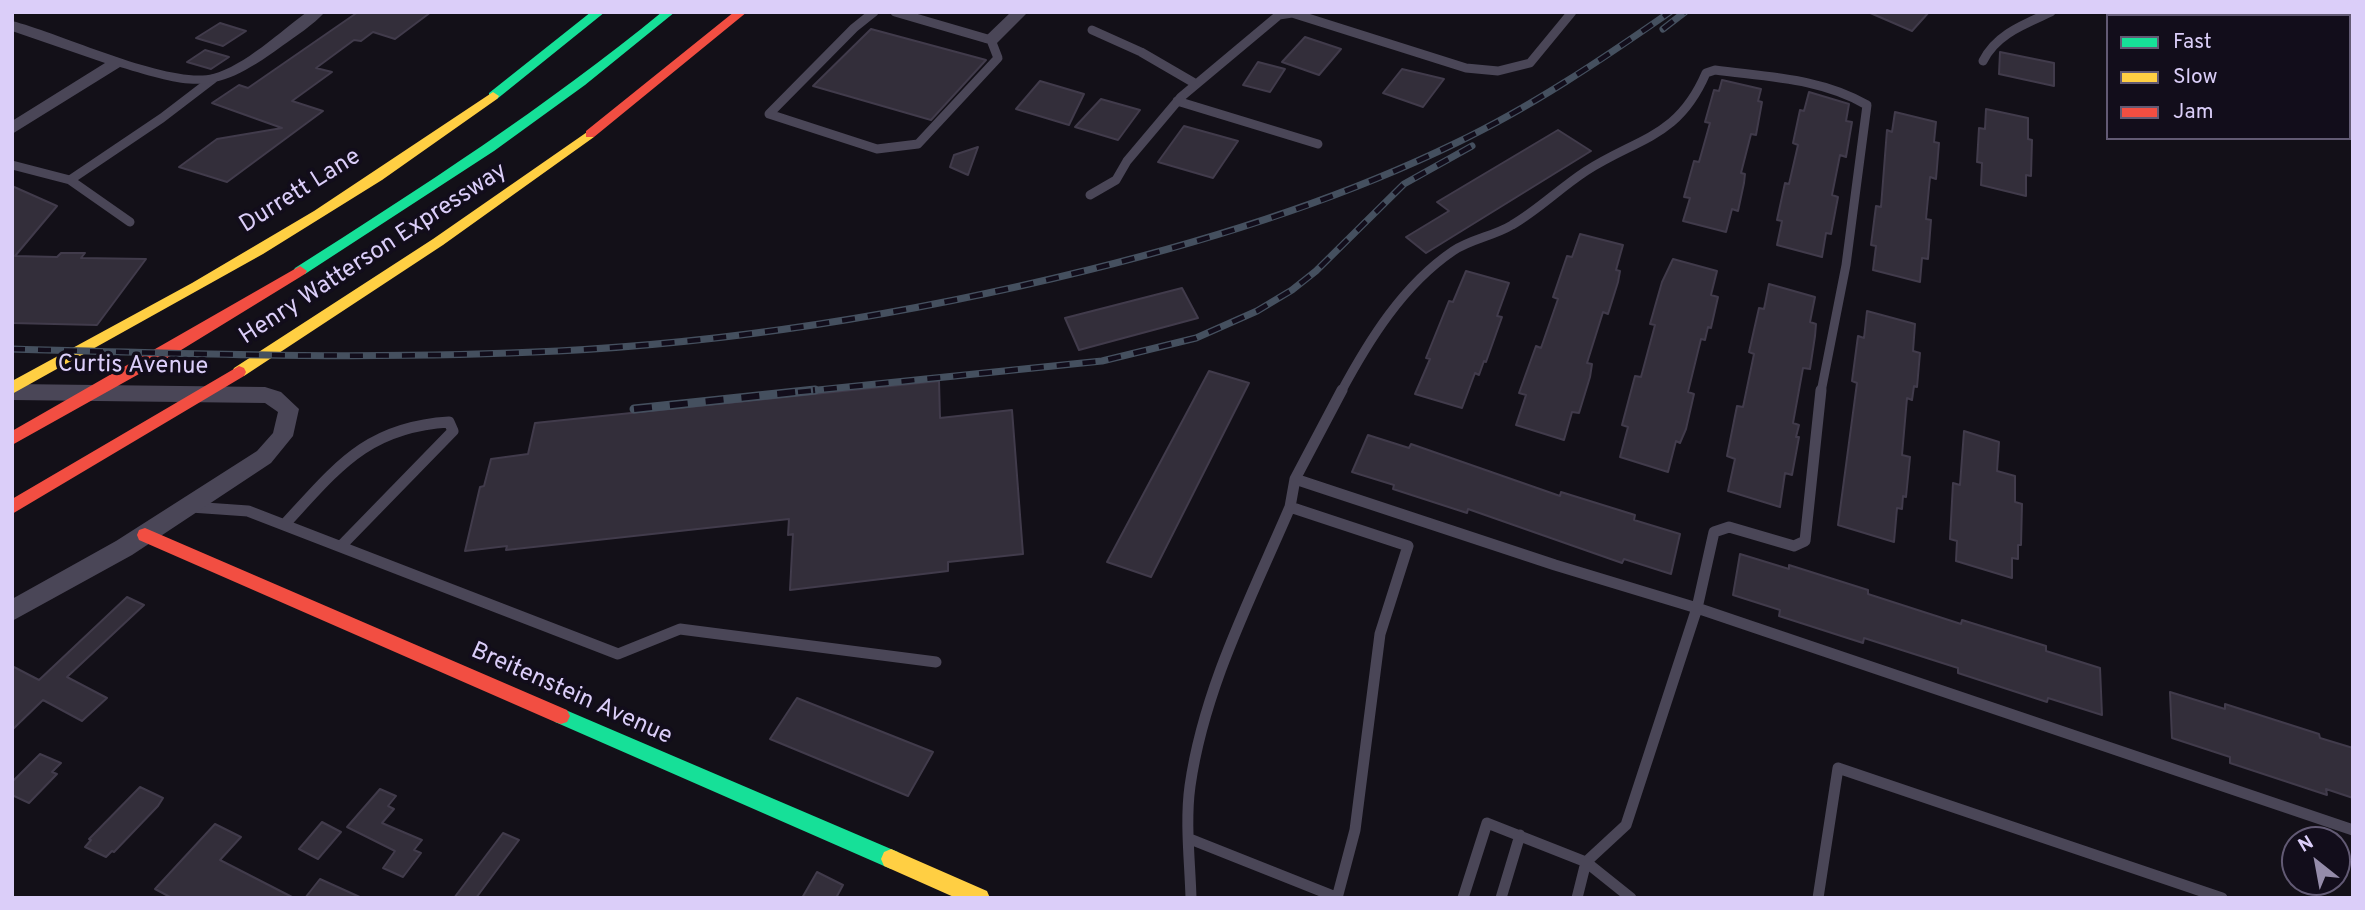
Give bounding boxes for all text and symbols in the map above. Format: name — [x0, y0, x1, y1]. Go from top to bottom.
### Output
legend — [2106, 14, 2351, 140]
text: Fast — [2173, 29, 2212, 56]
text: Slow — [2173, 64, 2218, 91]
text: Jam — [2173, 99, 2214, 126]
street label: Durrett Lane — [235, 143, 367, 241]
street label: Henry Watterson Expressway — [235, 158, 513, 352]
street label: Curtis Avenue — [57, 351, 209, 383]
street label: Breitenstein Avenue — [466, 638, 676, 752]
north arrow — [2281, 826, 2351, 896]
text: N — [2294, 831, 2318, 859]

